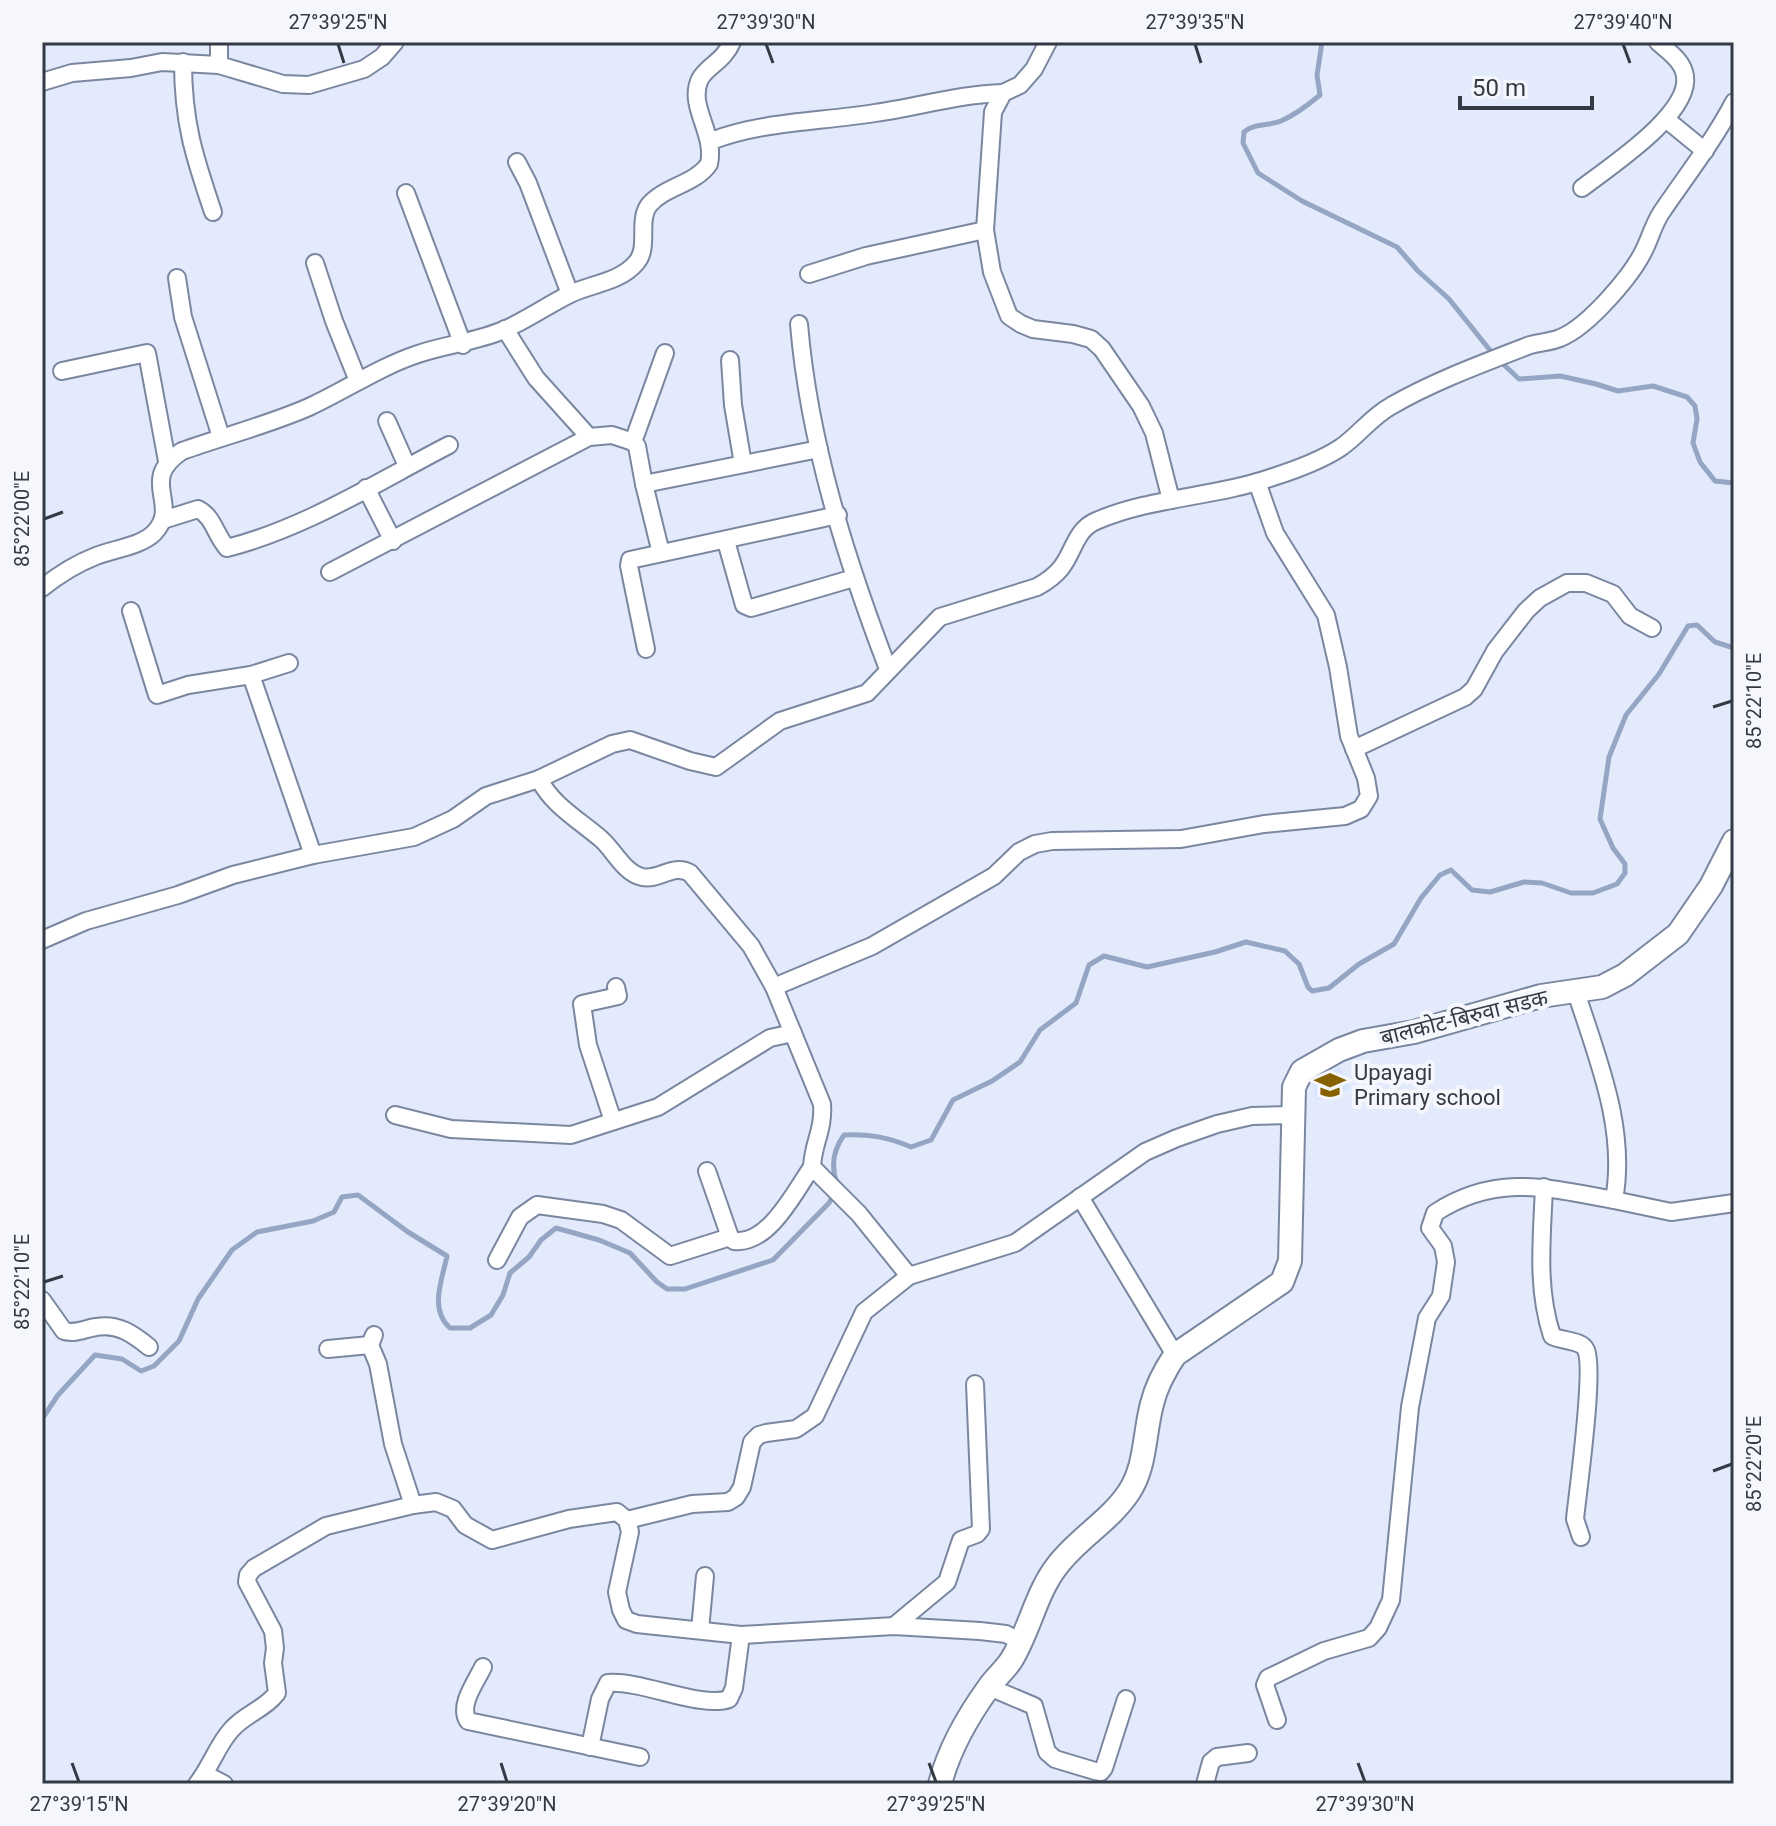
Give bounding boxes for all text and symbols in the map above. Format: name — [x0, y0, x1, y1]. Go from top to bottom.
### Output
text: 27°39'25"N — [288, 10, 388, 34]
text: 27°39'30"N — [716, 10, 816, 34]
text: 27°39'35"N — [1145, 10, 1245, 34]
text: 27°39'40"N — [1573, 10, 1673, 34]
scale bar — [1460, 60, 1592, 110]
text: 50 m — [1472, 74, 1526, 102]
text: 85°22'00"E — [10, 471, 34, 567]
text: 85°22'10"E — [1742, 653, 1766, 749]
street label: बालकोट-बिरुवा सडक — [1378, 984, 1551, 1050]
place label: Upayagi Primary school — [1354, 1060, 1501, 1110]
school or university icon: Upayagi Primary school — [1313, 1068, 1347, 1102]
text: 85°22'10"E — [10, 1234, 34, 1330]
text: 85°22'20"E — [1742, 1416, 1766, 1512]
text: 27°39'15"N — [29, 1792, 129, 1816]
text: 27°39'20"N — [457, 1792, 557, 1816]
text: 27°39'25"N — [886, 1792, 986, 1816]
text: 27°39'30"N — [1315, 1792, 1415, 1816]

